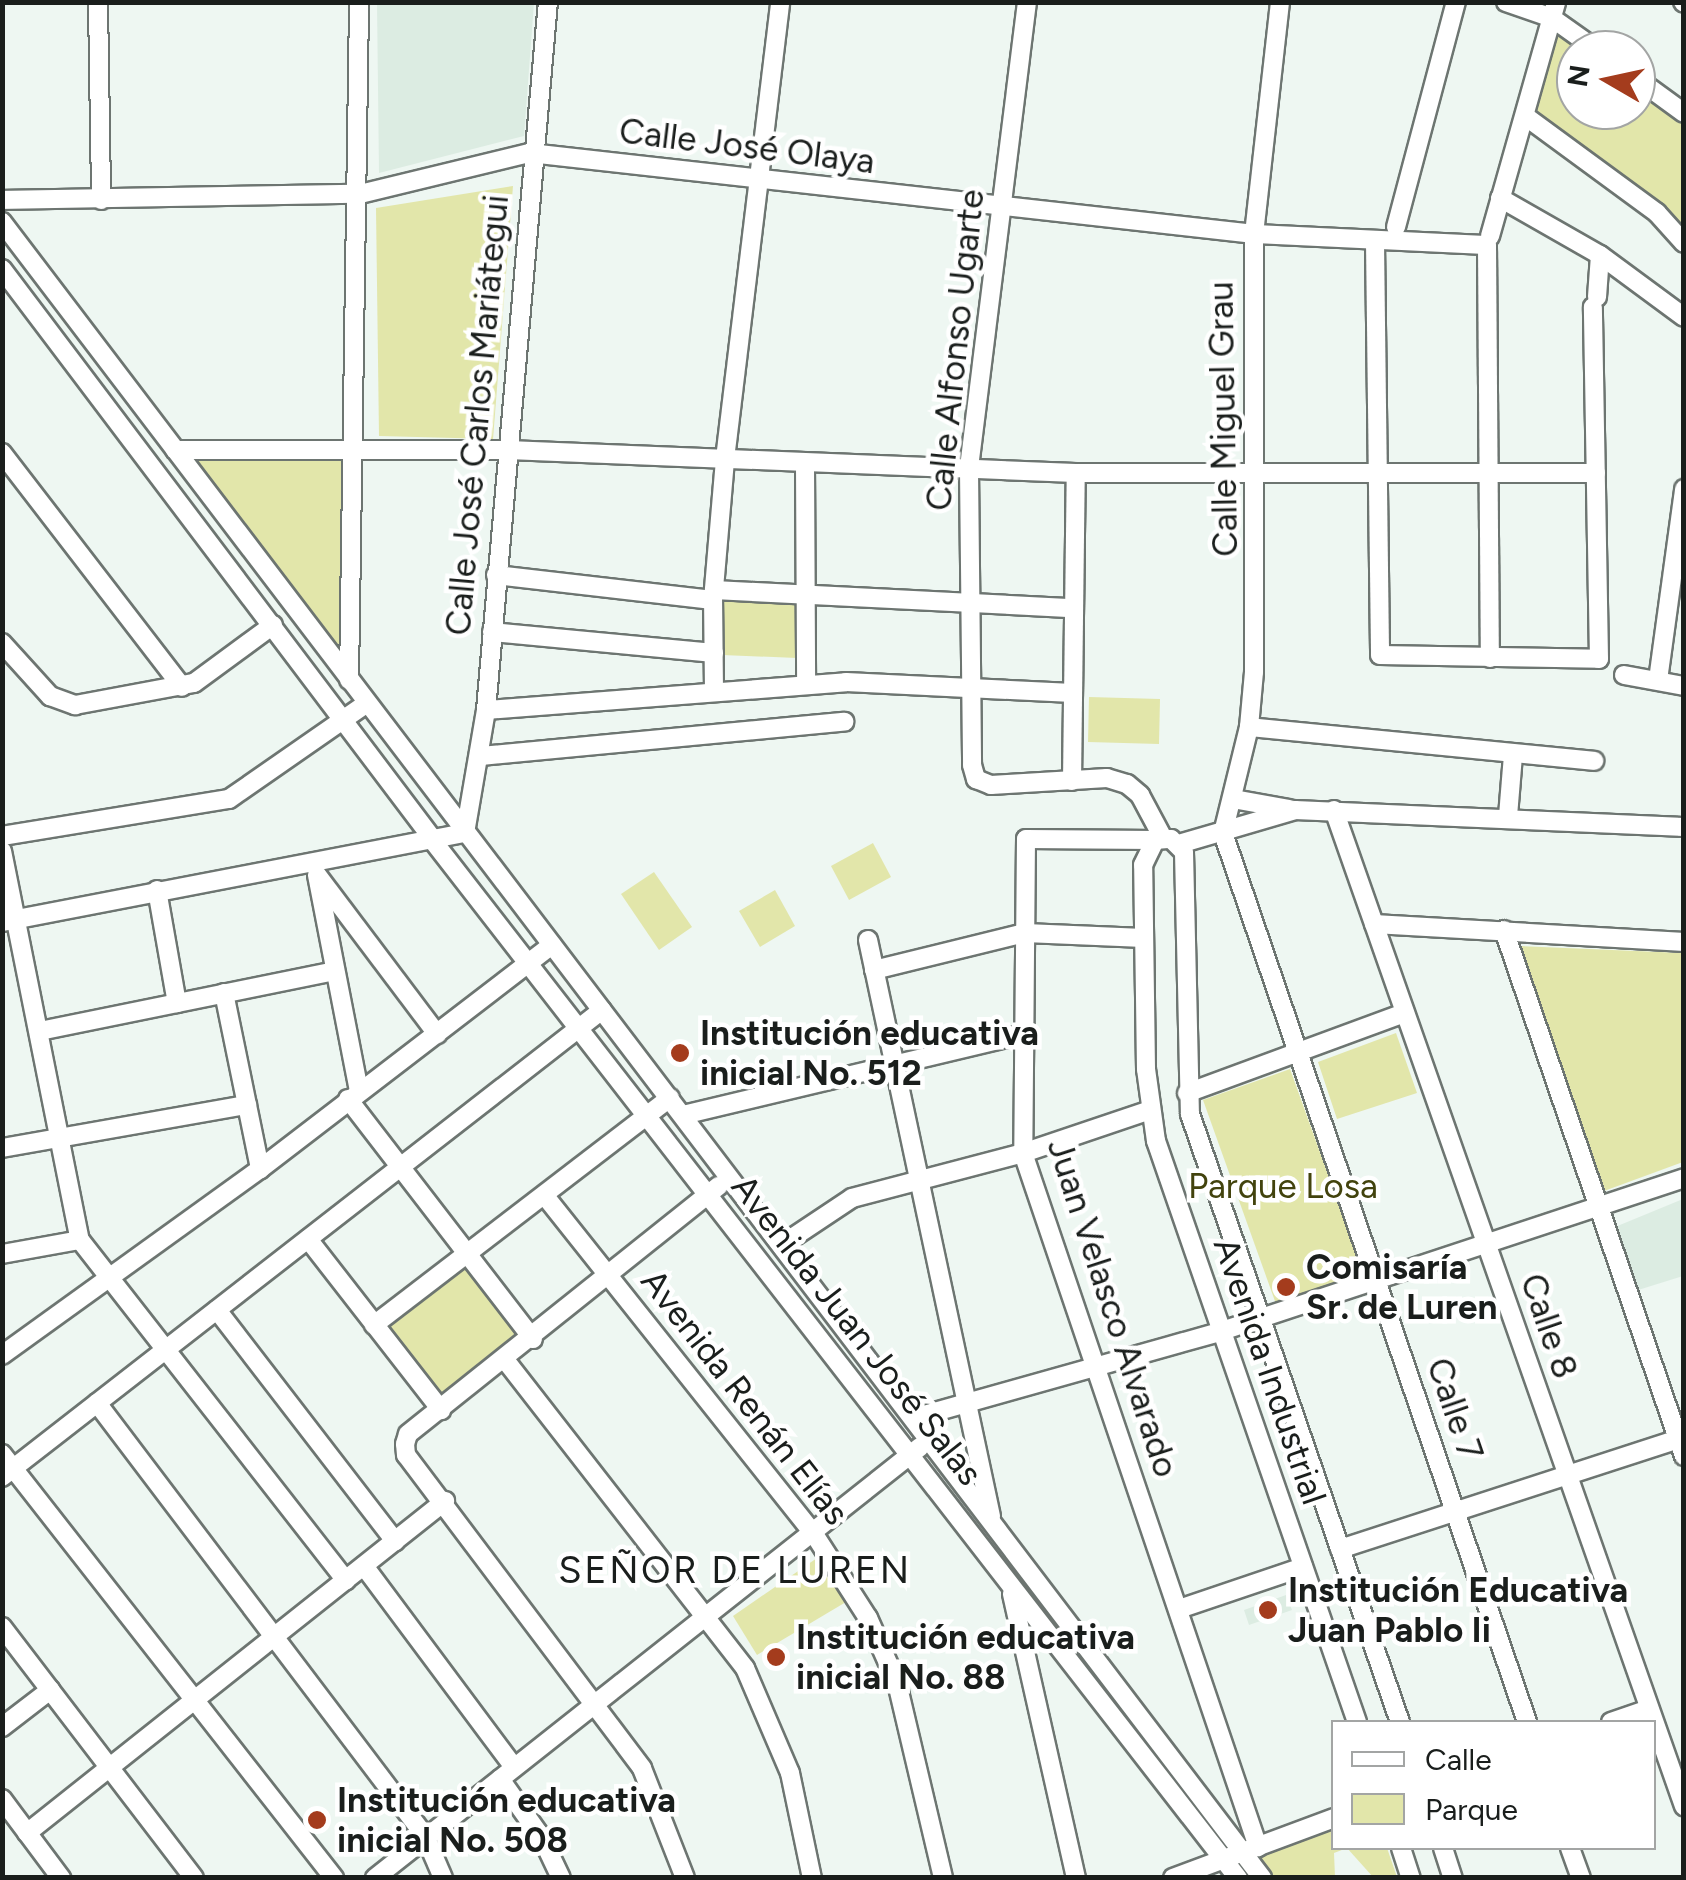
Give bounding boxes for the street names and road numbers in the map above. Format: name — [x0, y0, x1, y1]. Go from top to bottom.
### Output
street label: Calle José Olaya — [617, 109, 877, 183]
street label: Calle Alfonso Ugarte — [917, 187, 993, 513]
street label: Calle José Carlos Mariátegui — [437, 193, 517, 637]
street label: Calle Miguel Grau — [1200, 281, 1246, 557]
street label: Juan Velasco Alvarado — [1039, 1134, 1187, 1482]
street label: Avenida Juan José Salas — [723, 1167, 991, 1493]
street label: Avenida Industrial — [1205, 1232, 1335, 1510]
street label: Avenida Renán Elías — [632, 1261, 858, 1533]
street label: Calle 8 — [1512, 1268, 1586, 1384]
street label: Calle 7 — [1418, 1353, 1492, 1465]

